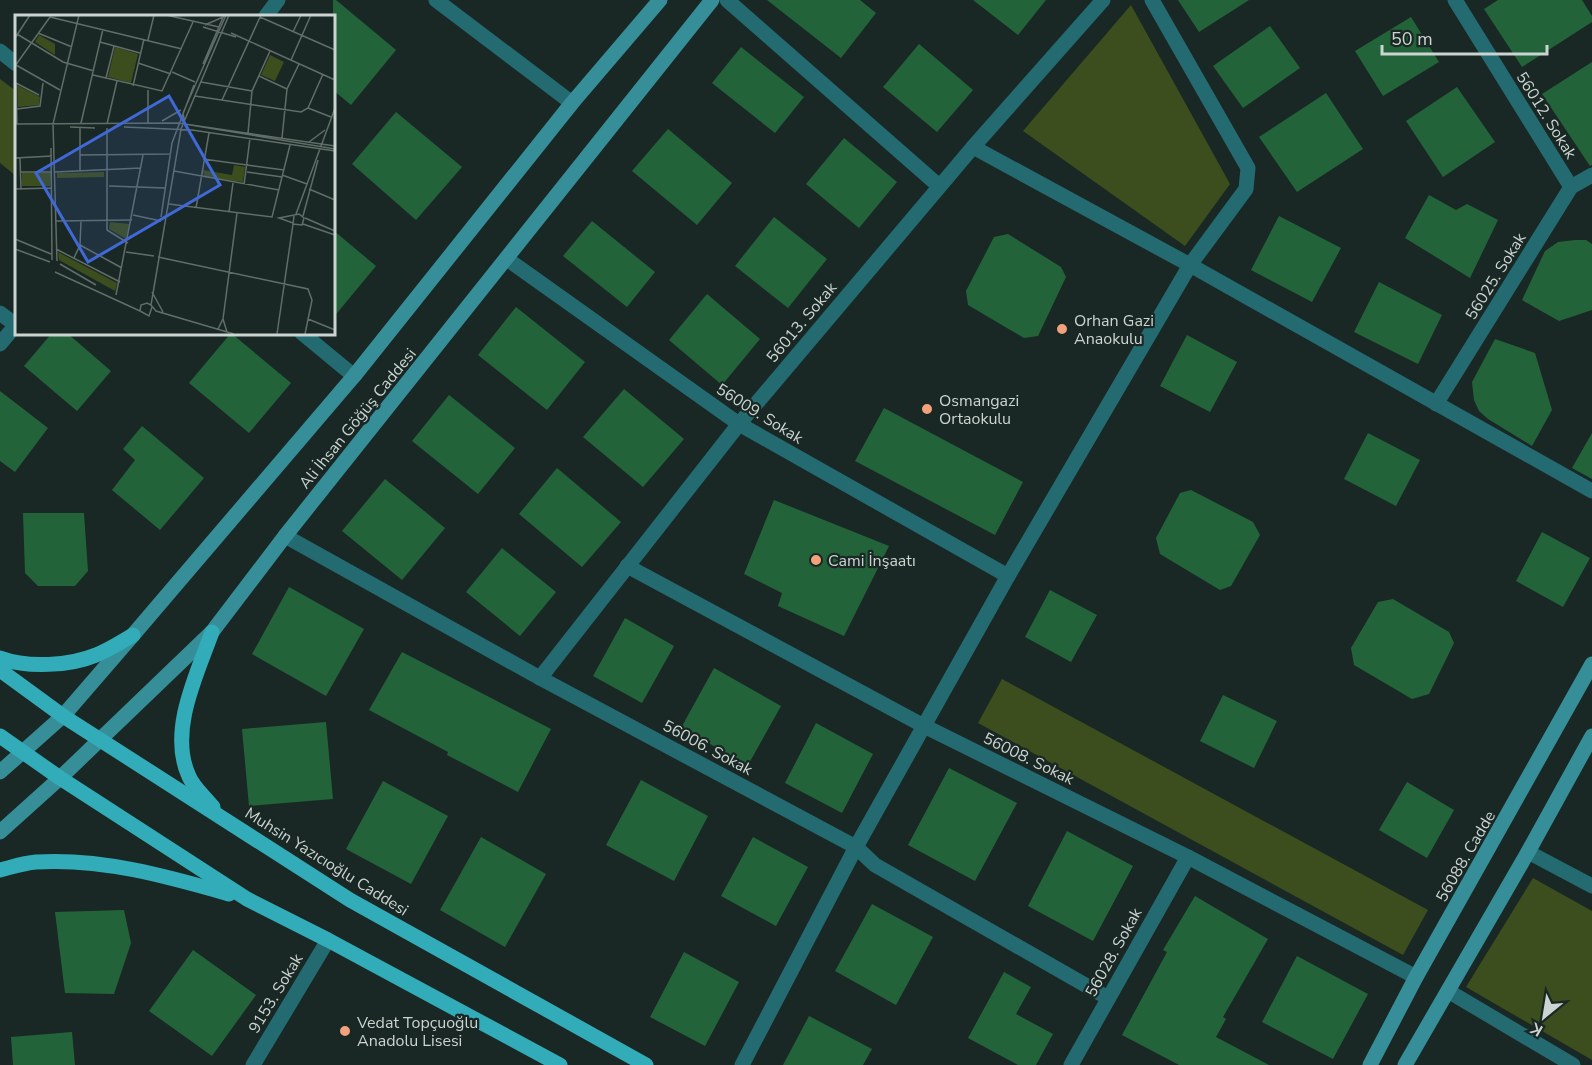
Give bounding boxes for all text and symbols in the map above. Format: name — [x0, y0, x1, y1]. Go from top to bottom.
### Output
inset map — [15, 15, 334, 334]
scale bar — [1382, 18, 1547, 56]
text: 50 m — [1391, 27, 1433, 51]
street label: 56012. Sokak — [1511, 68, 1582, 164]
street label: 56025. Sokak — [1460, 228, 1532, 324]
street label: 56013. Sokak — [762, 277, 843, 368]
place label: Orhan Gazi Anaokulu — [1074, 310, 1154, 350]
marker: Orhan Gazi Anaokulu — [1055, 322, 1069, 336]
street label: Ali İhsan Göğüş Caddesi — [294, 344, 421, 494]
street label: 56009. Sokak — [712, 378, 808, 450]
place label: Osmangazi Ortaokulu — [939, 390, 1019, 430]
marker: Osmangazi Ortaokulu — [920, 402, 934, 416]
place label: Cami İnşaatı — [828, 550, 916, 572]
marker: Cami İnşaatı — [809, 553, 823, 567]
street label: 56006. Sokak — [659, 715, 757, 781]
street label: 56008. Sokak — [979, 727, 1079, 791]
street label: Muhsin Yazıcıoğlu Caddesi — [240, 802, 412, 921]
street label: 56088. Cadde — [1431, 807, 1501, 906]
street label: 56028. Sokak — [1080, 903, 1148, 1001]
street label: 9153. Sokak — [243, 949, 309, 1037]
north arrow — [1514, 987, 1574, 1047]
place label: Vedat Topçuoğlu Anadolu Lisesi — [356, 1012, 478, 1052]
text: K — [1526, 1016, 1547, 1041]
marker: Vedat Topçuoğlu Anadolu Lisesi — [338, 1024, 352, 1038]

